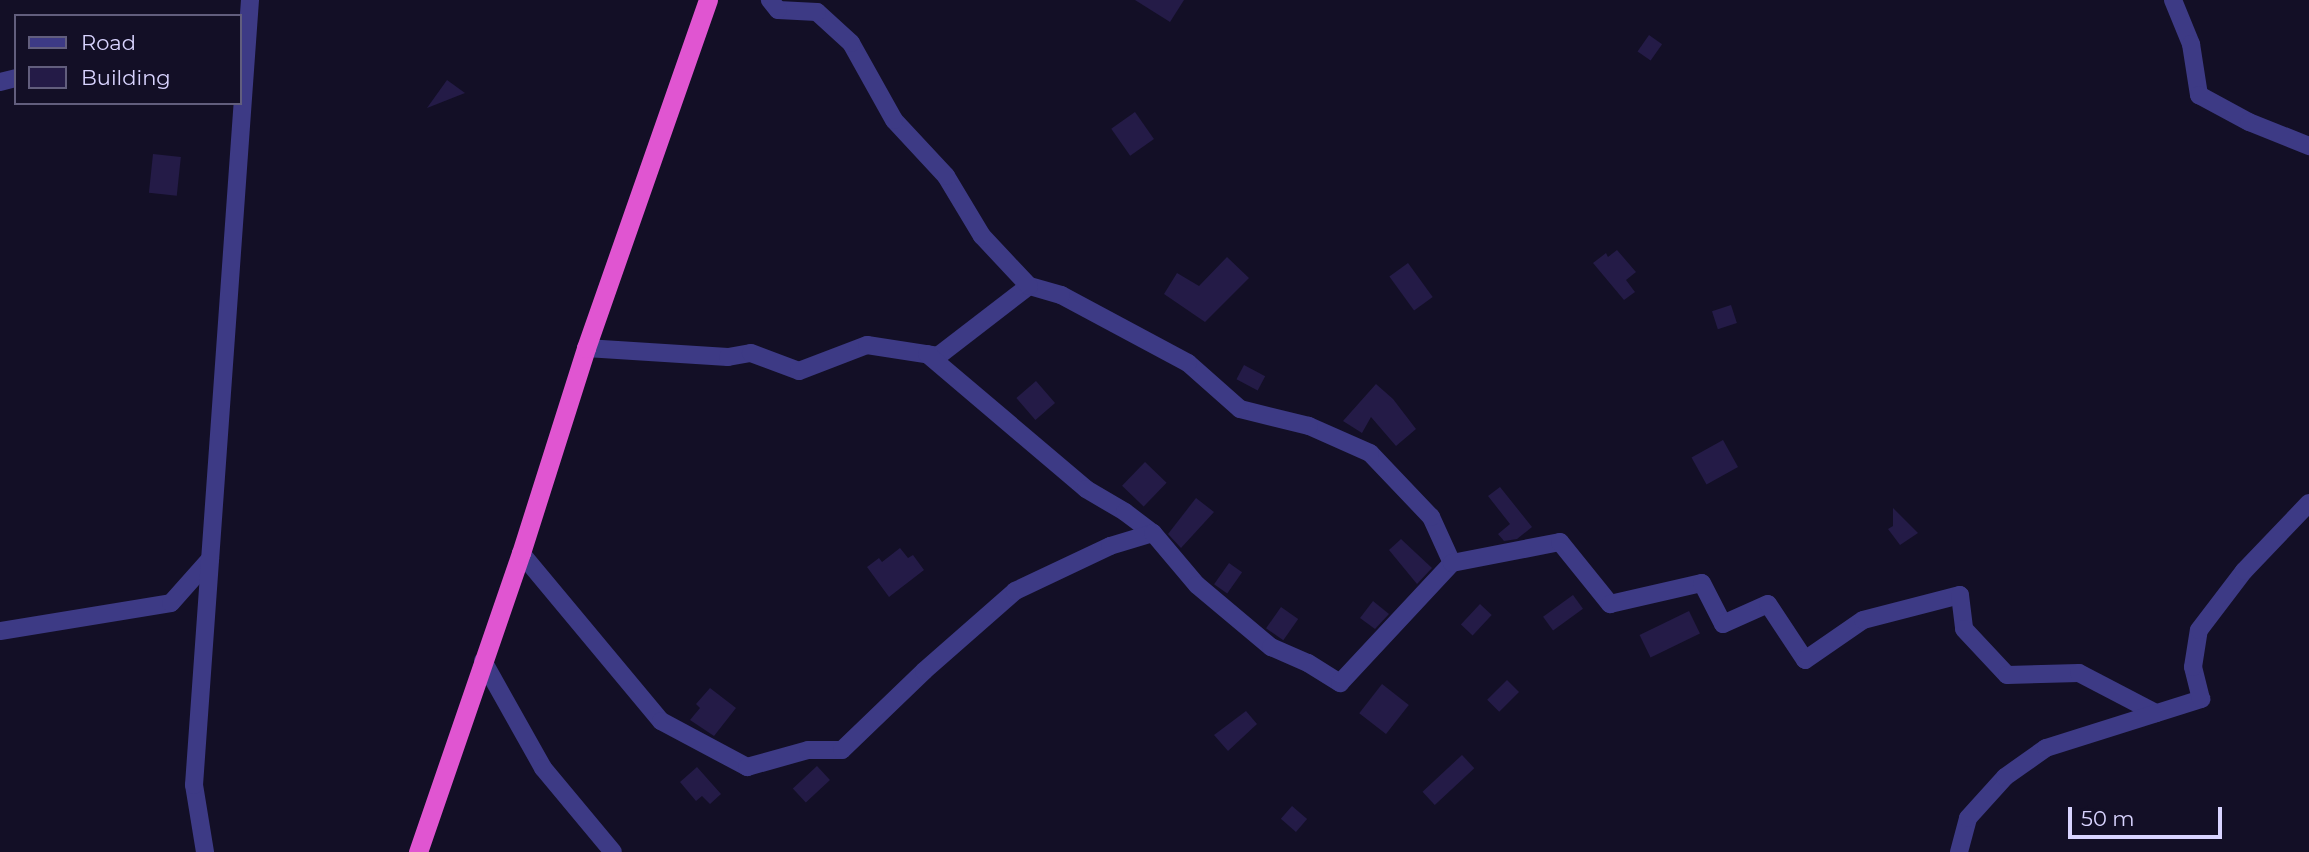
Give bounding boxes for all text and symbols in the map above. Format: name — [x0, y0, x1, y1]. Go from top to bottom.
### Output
legend — [14, 14, 242, 105]
text: Road — [81, 30, 136, 55]
text: Building — [81, 65, 171, 90]
scale bar — [2071, 792, 2225, 836]
text: 50 m — [2081, 806, 2135, 831]

